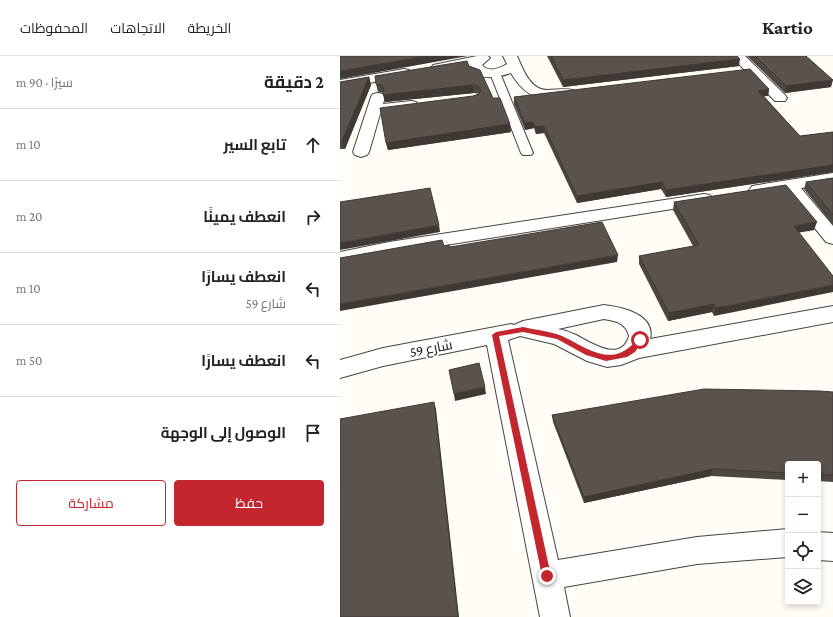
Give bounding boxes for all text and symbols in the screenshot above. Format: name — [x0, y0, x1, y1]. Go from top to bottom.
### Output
text: Kartio — [762, 17, 813, 38]
text: المحفوظات — [20, 20, 88, 36]
text: الاتجاهات — [110, 20, 166, 36]
text: الخريطة — [188, 20, 231, 36]
text: 2 دقيقة — [264, 73, 324, 92]
text: سيرًا · 90 m — [16, 75, 73, 90]
icon: ahead — [302, 134, 324, 156]
text: 10 m — [16, 137, 41, 152]
text: تابع السير — [223, 137, 286, 153]
icon: right — [302, 206, 324, 228]
text: 20 m — [16, 209, 42, 224]
text: انعطف يمينًا — [203, 209, 286, 225]
text: انعطف يسارًا — [201, 269, 286, 285]
icon: left — [302, 278, 324, 300]
text: 10 m — [16, 281, 41, 296]
text: شارع 59 — [246, 296, 286, 311]
route start — [631, 331, 649, 349]
street label: شارع 59 — [408, 336, 454, 361]
icon: left — [302, 350, 324, 372]
text: 50 m — [16, 353, 42, 368]
text: انعطف يسارًا — [201, 353, 286, 369]
icon: arrive — [302, 422, 324, 444]
text: الوصول إلى الوجهة — [161, 425, 286, 441]
map controls — [785, 461, 821, 605]
button: + — [785, 461, 821, 497]
button: مشاركة — [16, 480, 166, 526]
button: حفظ — [174, 480, 324, 526]
button: − — [785, 497, 821, 533]
button: locate — [785, 533, 821, 569]
route end — [538, 567, 556, 585]
button: layers — [785, 569, 821, 605]

